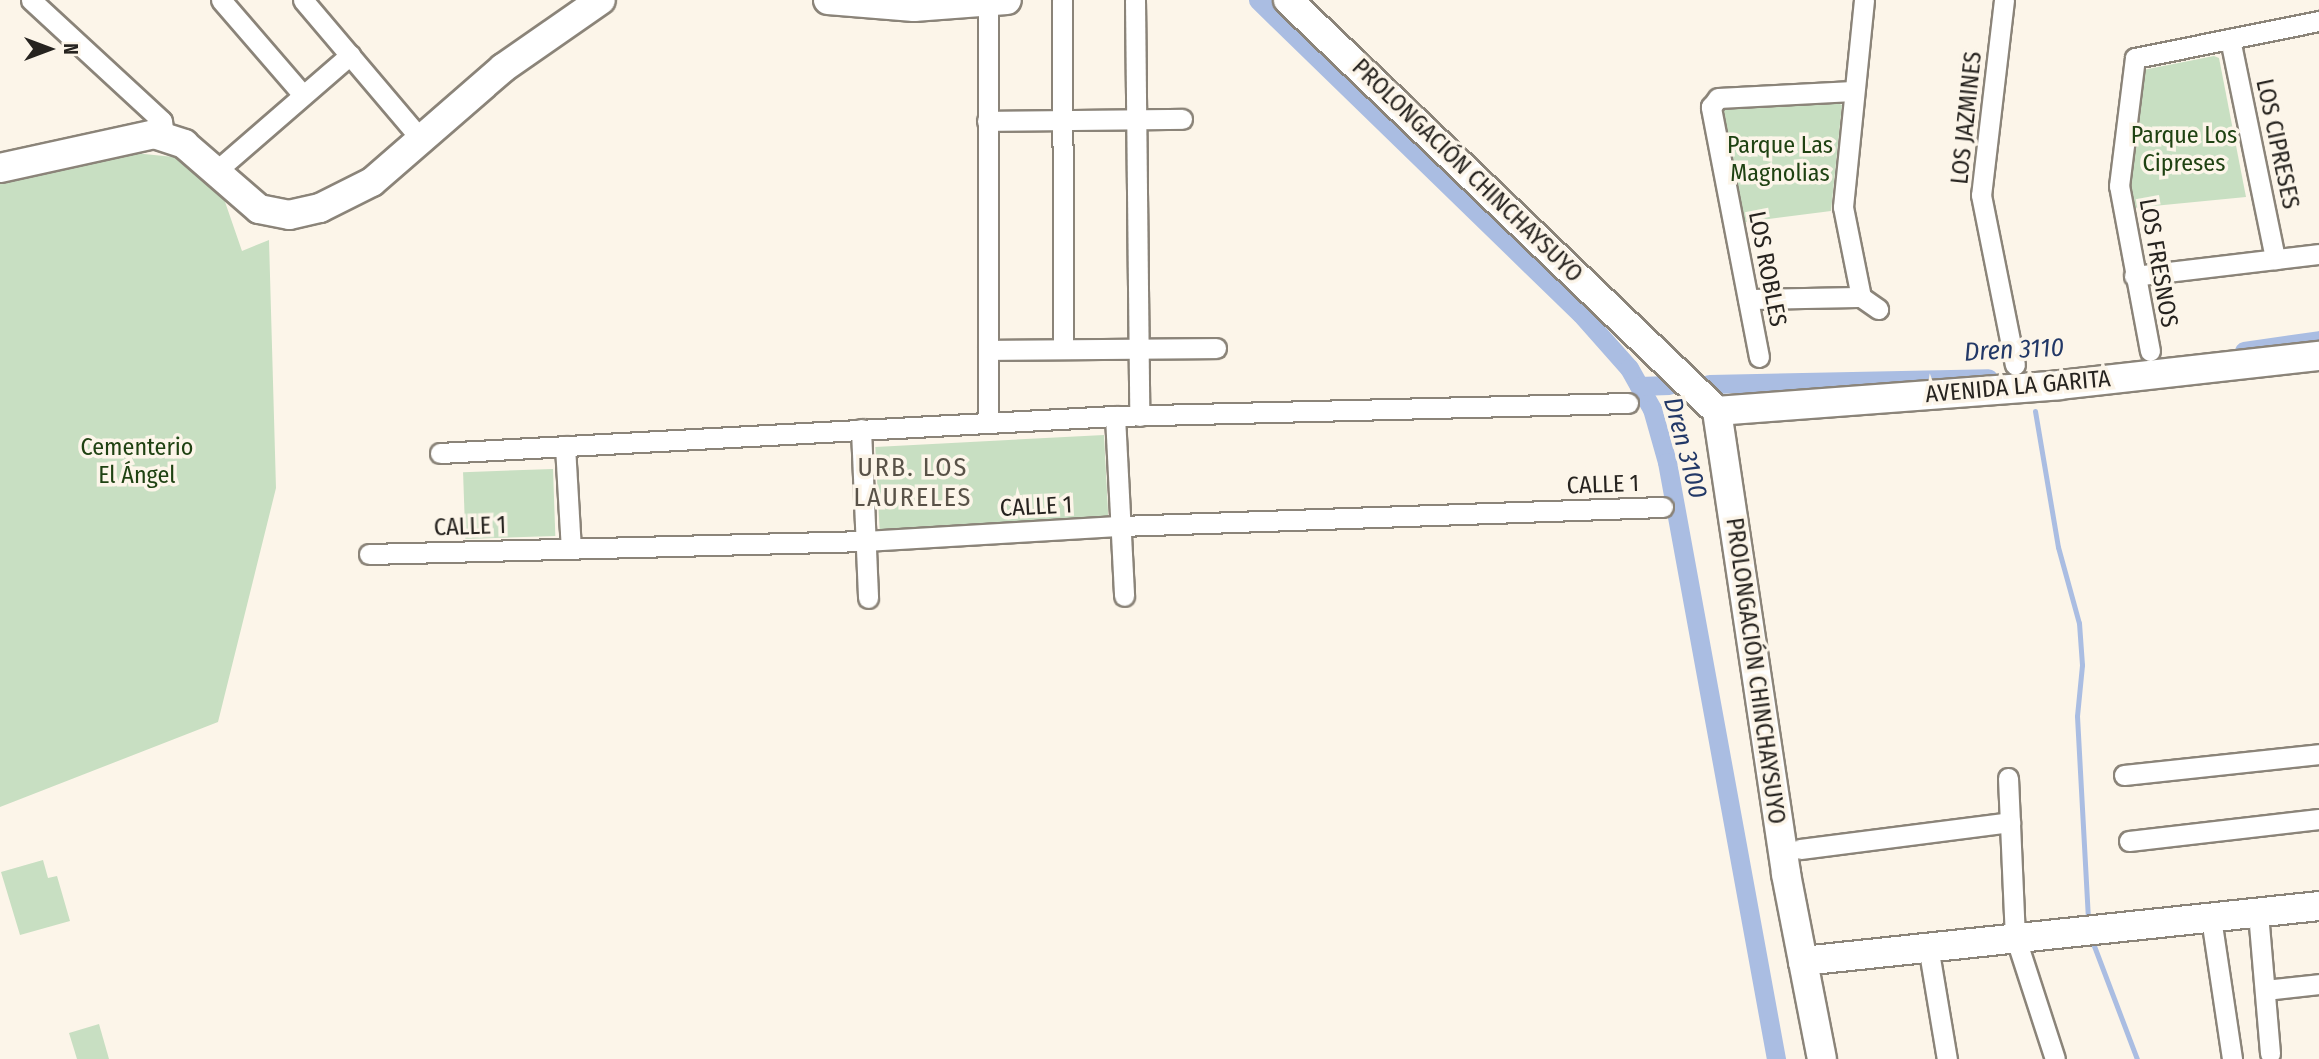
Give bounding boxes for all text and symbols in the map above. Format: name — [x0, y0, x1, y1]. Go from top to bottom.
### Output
north arrow — [14, 14, 84, 84]
text: N — [59, 43, 82, 55]
street label: LOS JAZMINES — [1946, 50, 1988, 186]
street label: PROLONGACIÓN CHINCHAYSUYO — [1346, 53, 1588, 289]
street label: LOS CIPRESES — [2249, 76, 2305, 212]
park label: Parque Los Cipreses — [2131, 122, 2237, 178]
park label: Parque Las Magnolias — [1727, 132, 1833, 188]
street label: LOS FRESNOS — [2133, 196, 2183, 330]
street label: LOS ROBLES — [1742, 209, 1792, 329]
water label: Dren 3110 — [1963, 332, 2065, 368]
street label: AVENIDA LA GARITA — [1924, 365, 2112, 409]
water label: Dren 3100 — [1657, 394, 1713, 502]
park label: Cementerio El Ángel — [81, 434, 193, 490]
district label: URB. LOS LAURELES — [855, 452, 971, 514]
street label: CALLE 1 — [1566, 469, 1640, 501]
street label: CALLE 1 — [999, 491, 1073, 523]
street label: CALLE 1 — [433, 511, 507, 543]
street label: PROLONGACIÓN CHINCHAYSUYO — [1719, 516, 1791, 826]

